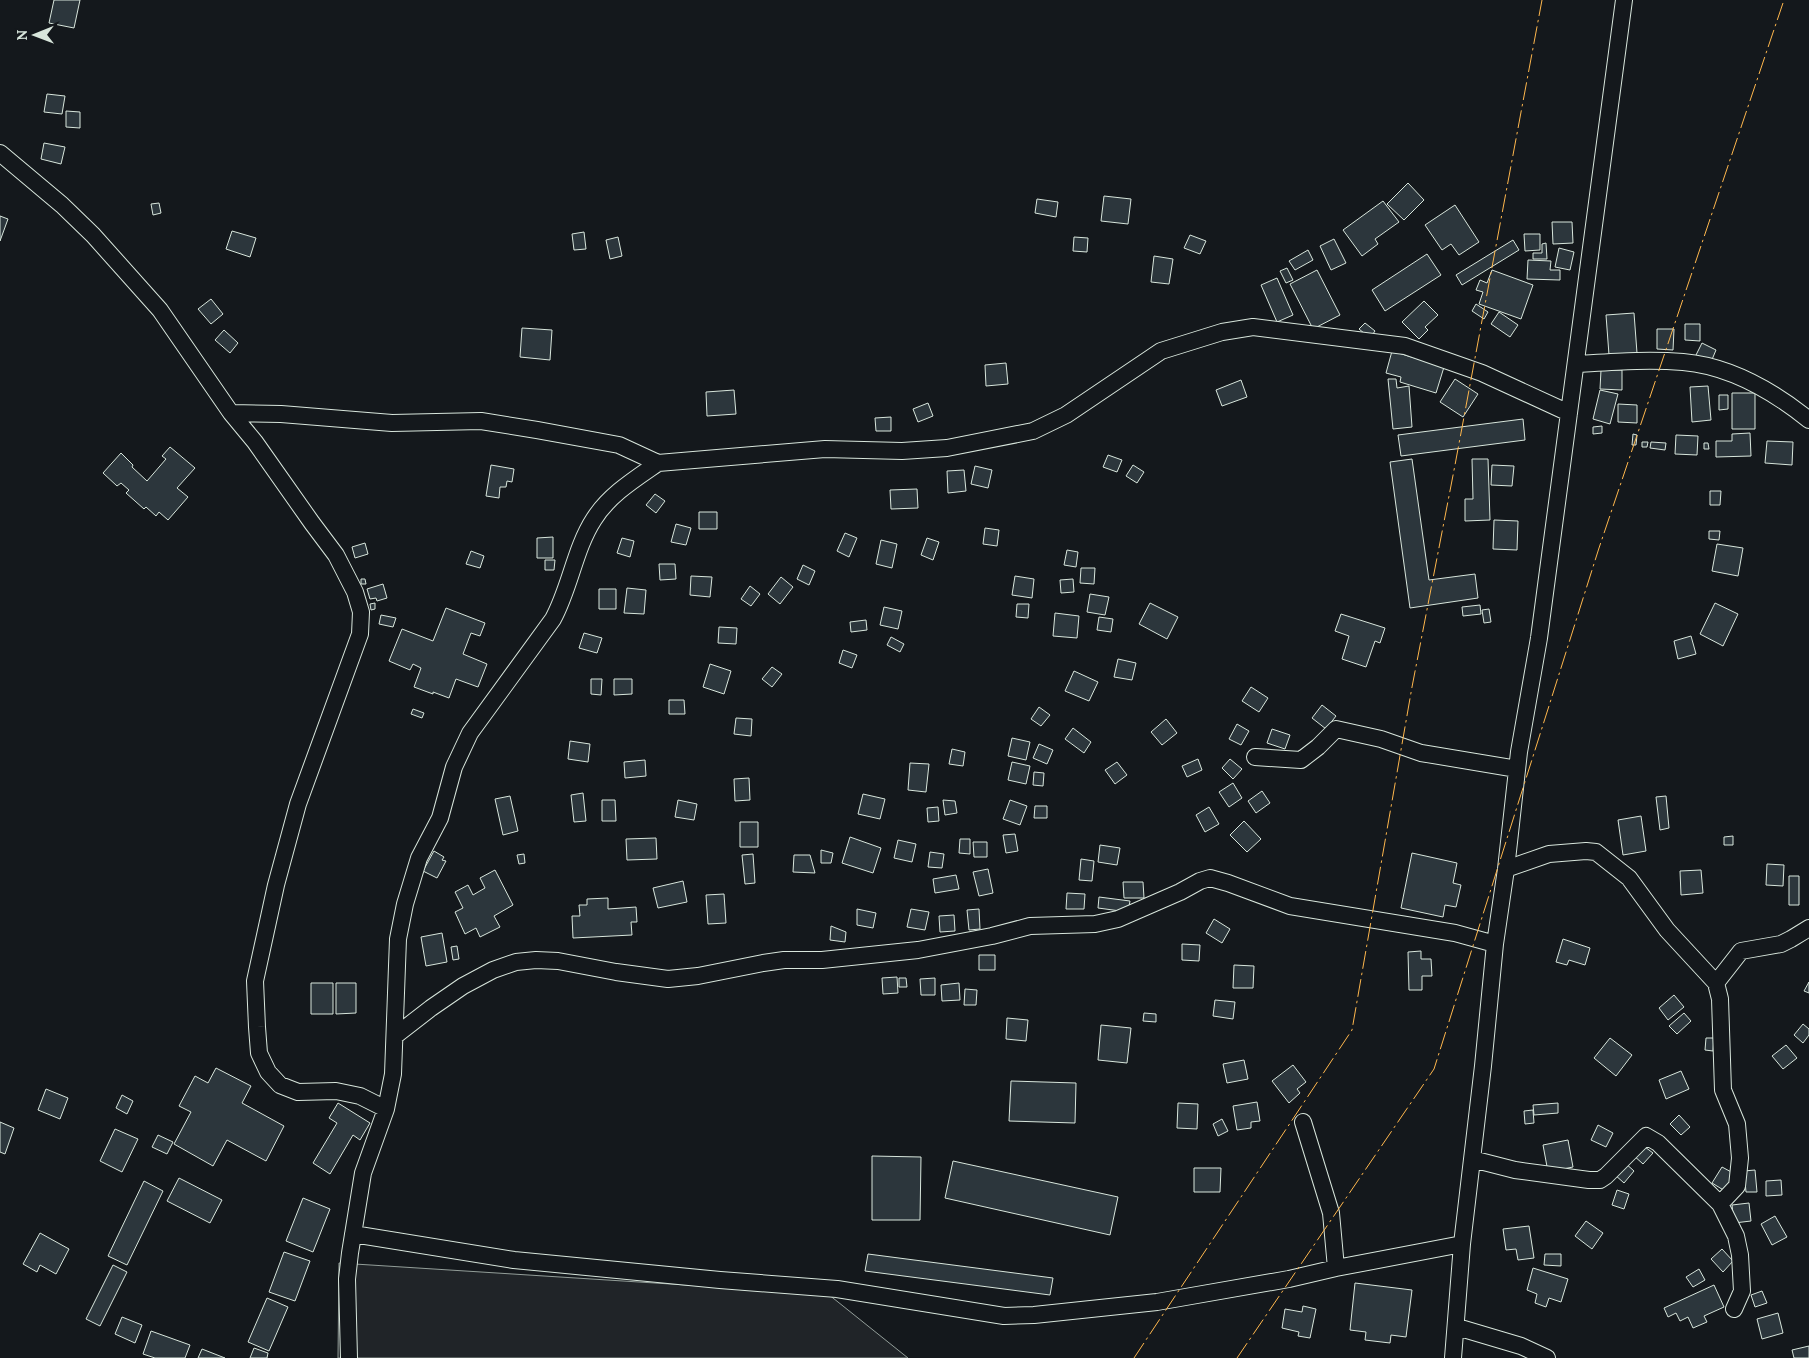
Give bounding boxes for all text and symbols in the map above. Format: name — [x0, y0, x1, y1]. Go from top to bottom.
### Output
north arrow — [10, 10, 60, 60]
text: N — [13, 29, 31, 41]

